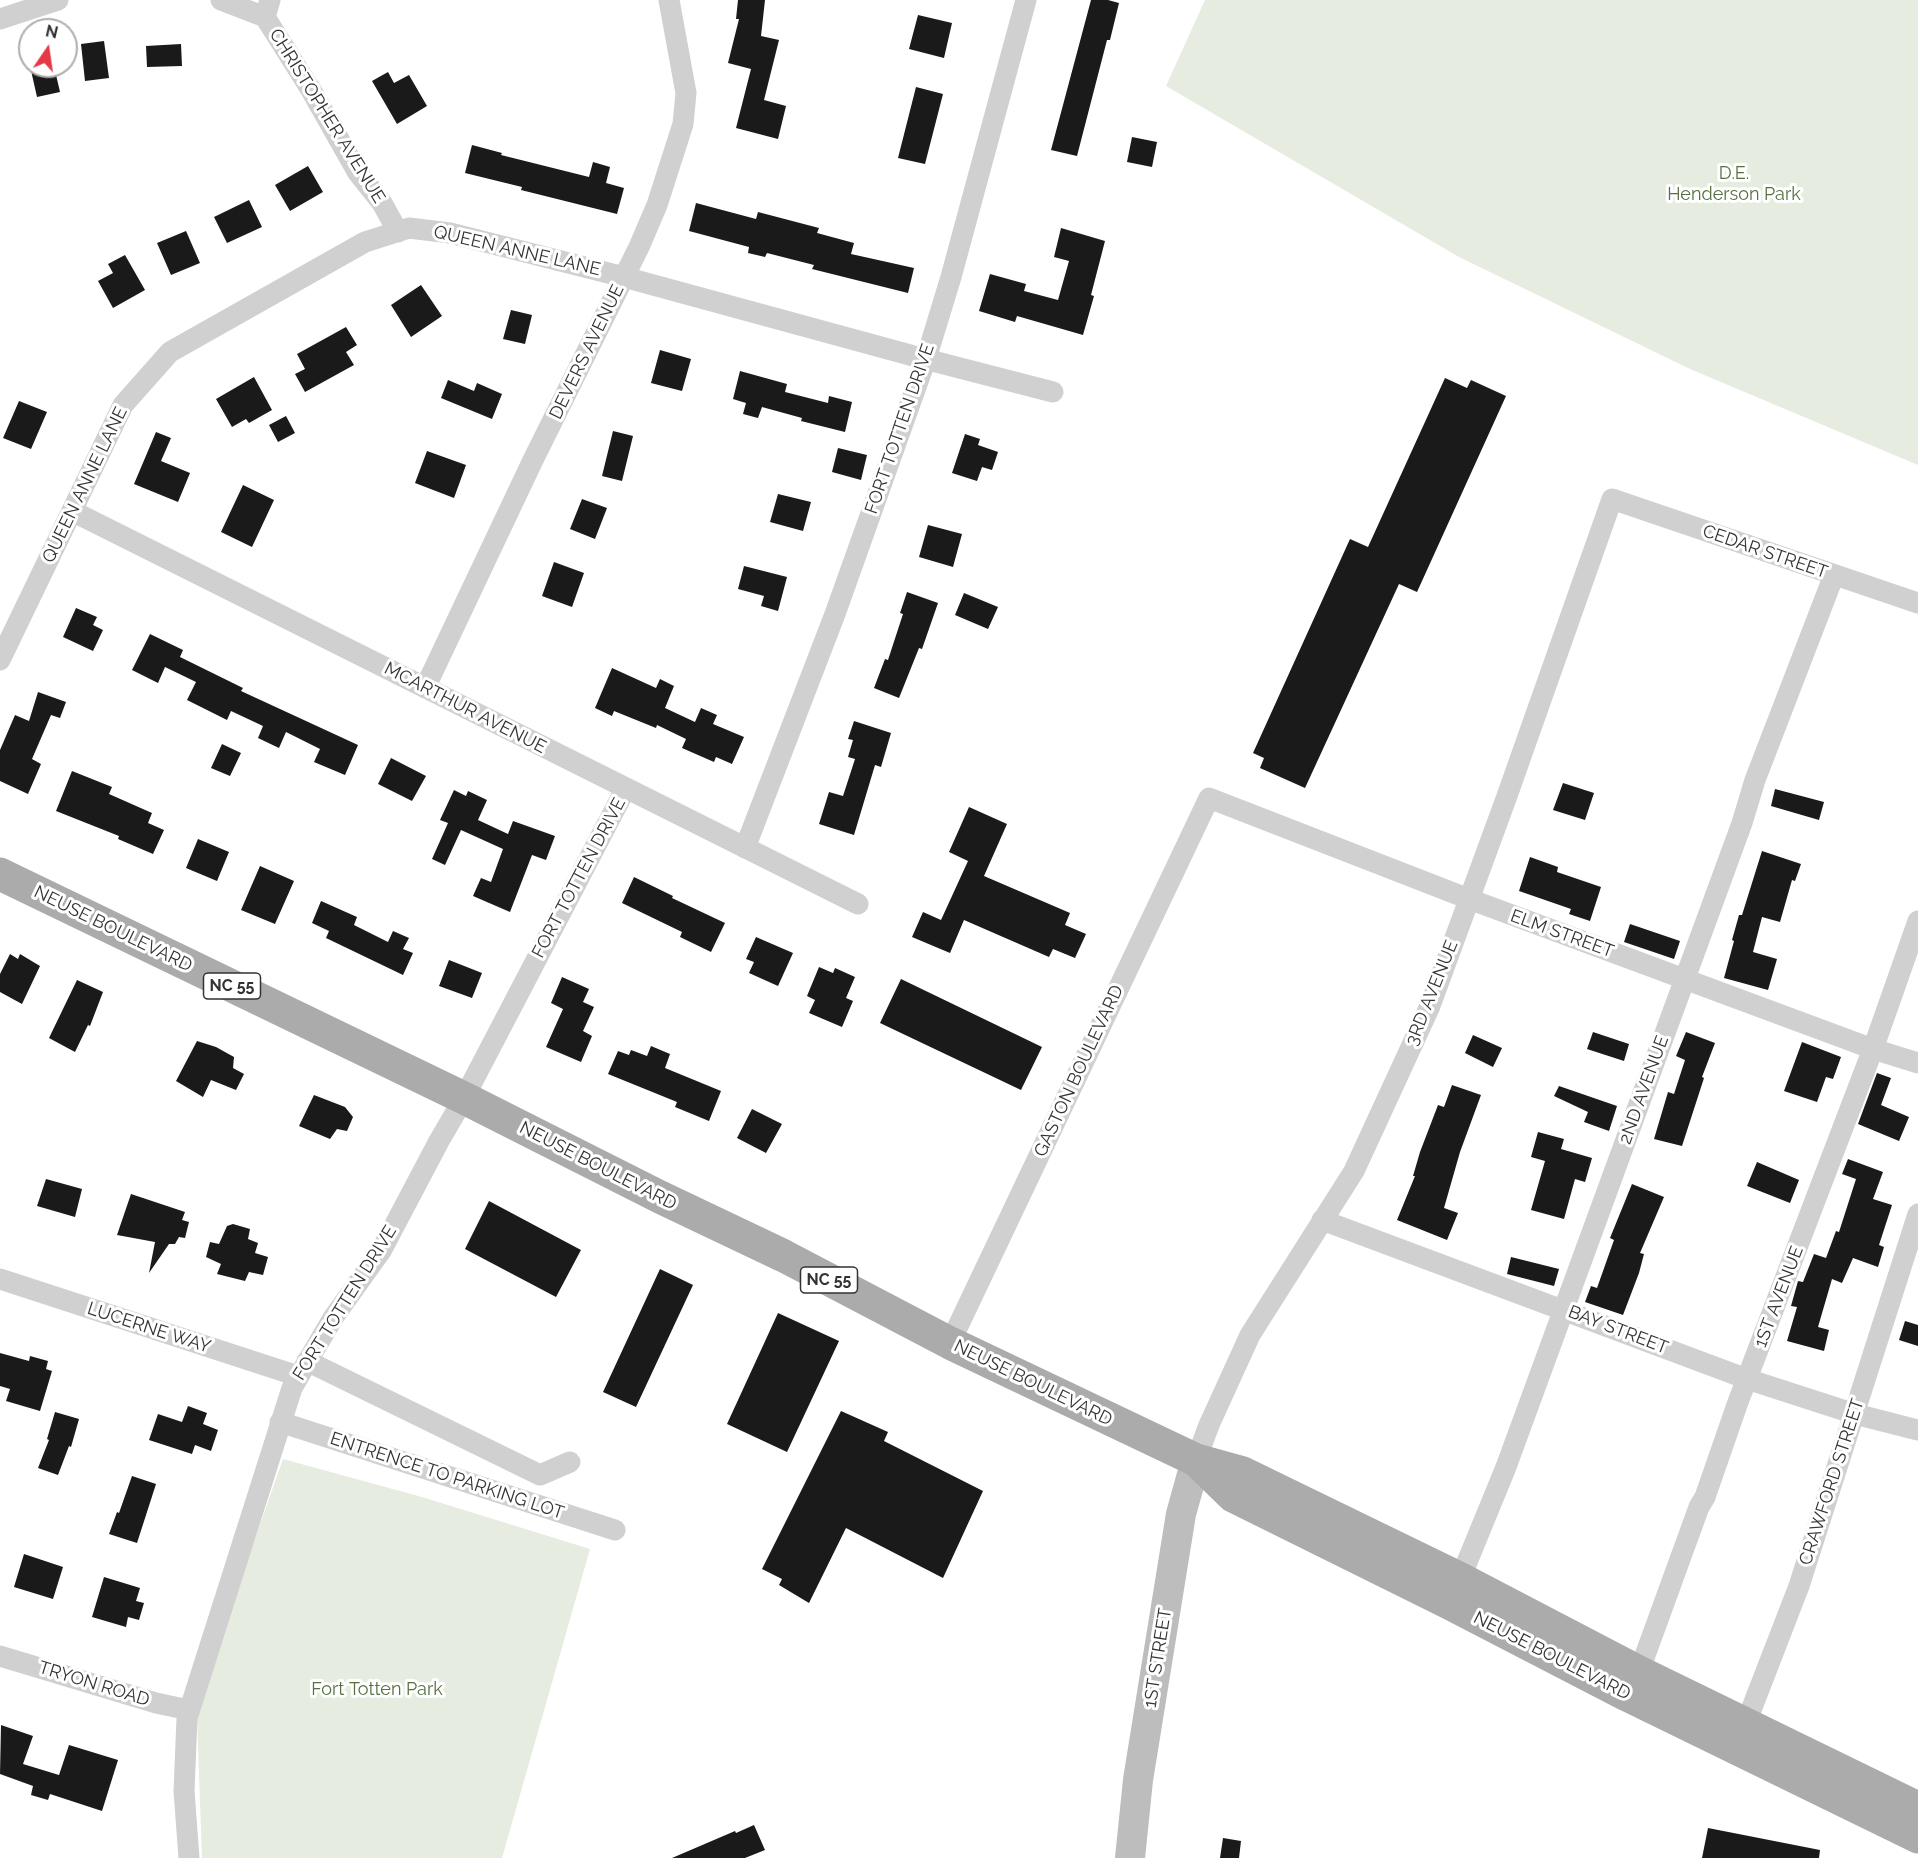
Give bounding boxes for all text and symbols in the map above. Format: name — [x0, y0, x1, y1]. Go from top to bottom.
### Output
north arrow — [18, 18, 78, 78]
text: N — [44, 21, 60, 43]
street label: CHRISTOPHER AVENUE — [264, 25, 390, 207]
park label: D.E. Henderson Park — [1667, 163, 1801, 206]
street label: QUEEN ANNE LANE — [431, 221, 603, 281]
street label: DEVERS AVENUE — [545, 281, 629, 423]
street label: FORT TOTTEN DRIVE — [861, 341, 939, 517]
street label: QUEEN ANNE LANE — [38, 404, 132, 566]
street label: CEDAR STREET — [1700, 520, 1830, 584]
street label: MCARTHUR AVENUE — [380, 658, 550, 758]
street label: FORT TOTTEN DRIVE — [528, 794, 630, 962]
street label: NEUSE BOULEVARD — [30, 881, 196, 977]
street label: ELM STREET — [1507, 905, 1617, 963]
street label: 3RD AVENUE — [1401, 937, 1463, 1049]
road number: NC 55 — [204, 973, 260, 999]
street label: GASTON BOULEVARD — [1030, 982, 1128, 1160]
street label: 2ND AVENUE — [1614, 1033, 1674, 1147]
street label: NEUSE BOULEVARD — [516, 1117, 680, 1215]
street label: FORT TOTTEN DRIVE — [289, 1222, 401, 1384]
street label: 1ST AVENUE — [1750, 1243, 1808, 1351]
road number: NC 55 — [800, 1267, 858, 1293]
street label: LUCERNE WAY — [85, 1298, 213, 1358]
street label: BAY STREET — [1565, 1301, 1671, 1359]
street label: NEUSE BOULEVARD — [950, 1335, 1116, 1431]
street label: CRAWFORD STREET — [1795, 1396, 1869, 1568]
street label: ENTRENCE TO PARKING LOT — [327, 1428, 567, 1524]
street label: 1ST STREET — [1139, 1607, 1177, 1709]
street label: NEUSE BOULEVARD — [1470, 1607, 1634, 1705]
street label: TRYON ROAD — [36, 1657, 152, 1711]
park label: Fort Totten Park — [311, 1679, 443, 1701]

